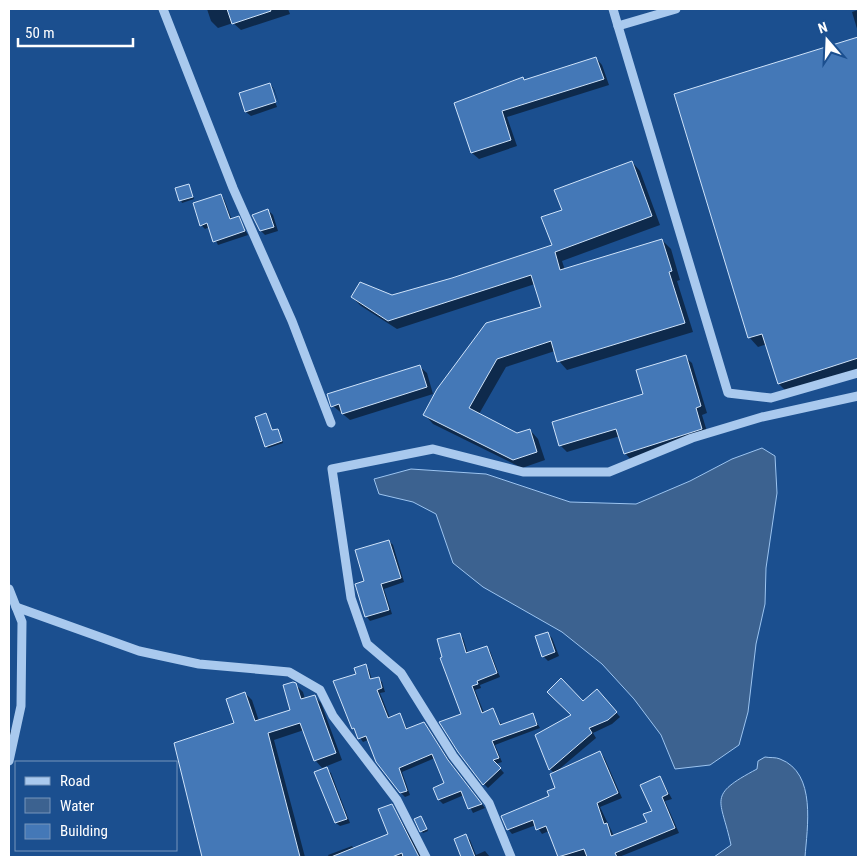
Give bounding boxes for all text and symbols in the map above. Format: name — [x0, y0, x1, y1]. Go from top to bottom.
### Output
scale bar — [18, 15, 132, 47]
north arrow — [802, 15, 852, 65]
text: N — [816, 19, 829, 37]
text: 50 m — [25, 24, 55, 42]
legend — [15, 761, 178, 851]
text: Road — [60, 772, 90, 790]
text: Water — [60, 797, 95, 815]
text: Building — [60, 822, 108, 840]

